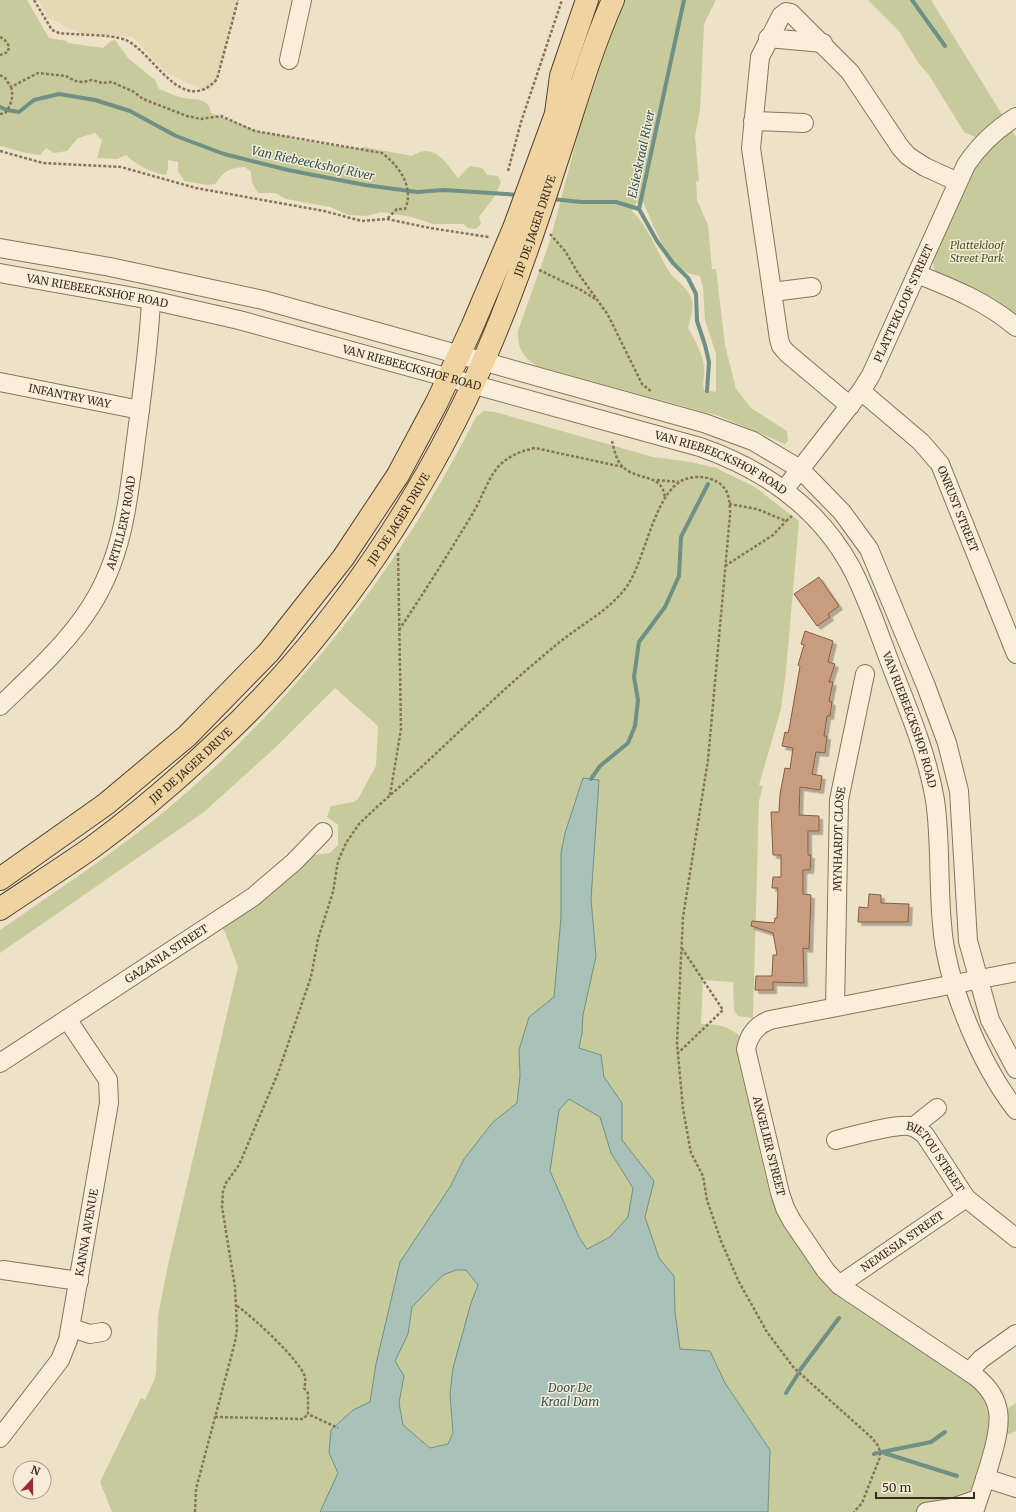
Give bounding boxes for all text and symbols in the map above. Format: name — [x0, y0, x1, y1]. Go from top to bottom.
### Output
water label: Elsieskraal River — [624, 108, 658, 199]
water label: Van Riebeeckshof River — [250, 143, 377, 184]
street label: JIP DE JAGER DRIVE — [511, 173, 559, 280]
park label: Plattekloof Street Park — [950, 238, 1005, 265]
street label: PLATTEKLOOF STREET — [871, 242, 936, 364]
street label: VAN RIEBEECKSHOF ROAD — [25, 271, 170, 311]
street label: VAN RIEBEECKSHOF ROAD — [340, 342, 483, 393]
street label: INFANTRY WAY — [27, 381, 113, 411]
street label: VAN RIEBEECKSHOF ROAD — [652, 428, 790, 497]
street label: ONRUST STREET — [934, 464, 982, 554]
street label: JIP DE JAGER DRIVE — [364, 470, 433, 569]
street label: ARTILLERY ROAD — [103, 475, 138, 572]
street label: VAN RIEBEECKSHOF ROAD — [879, 649, 939, 789]
street label: JIP DE JAGER DRIVE — [146, 725, 235, 807]
street label: MYNHARDT CLOSE — [830, 785, 849, 892]
street label: GAZANIA STREET — [122, 921, 211, 986]
street label: ANGELIER STREET — [750, 1094, 788, 1198]
street label: BIETOU STREET — [905, 1119, 967, 1195]
street label: KANNA AVENUE — [72, 1188, 101, 1277]
street label: NEMESIA STREET — [858, 1208, 947, 1275]
water label: Door De Kraal Dam — [540, 1380, 599, 1409]
north arrow — [12, 1460, 52, 1500]
text: N — [29, 1463, 42, 1479]
scale bar — [876, 1474, 974, 1500]
text: 50 m — [882, 1480, 911, 1495]

